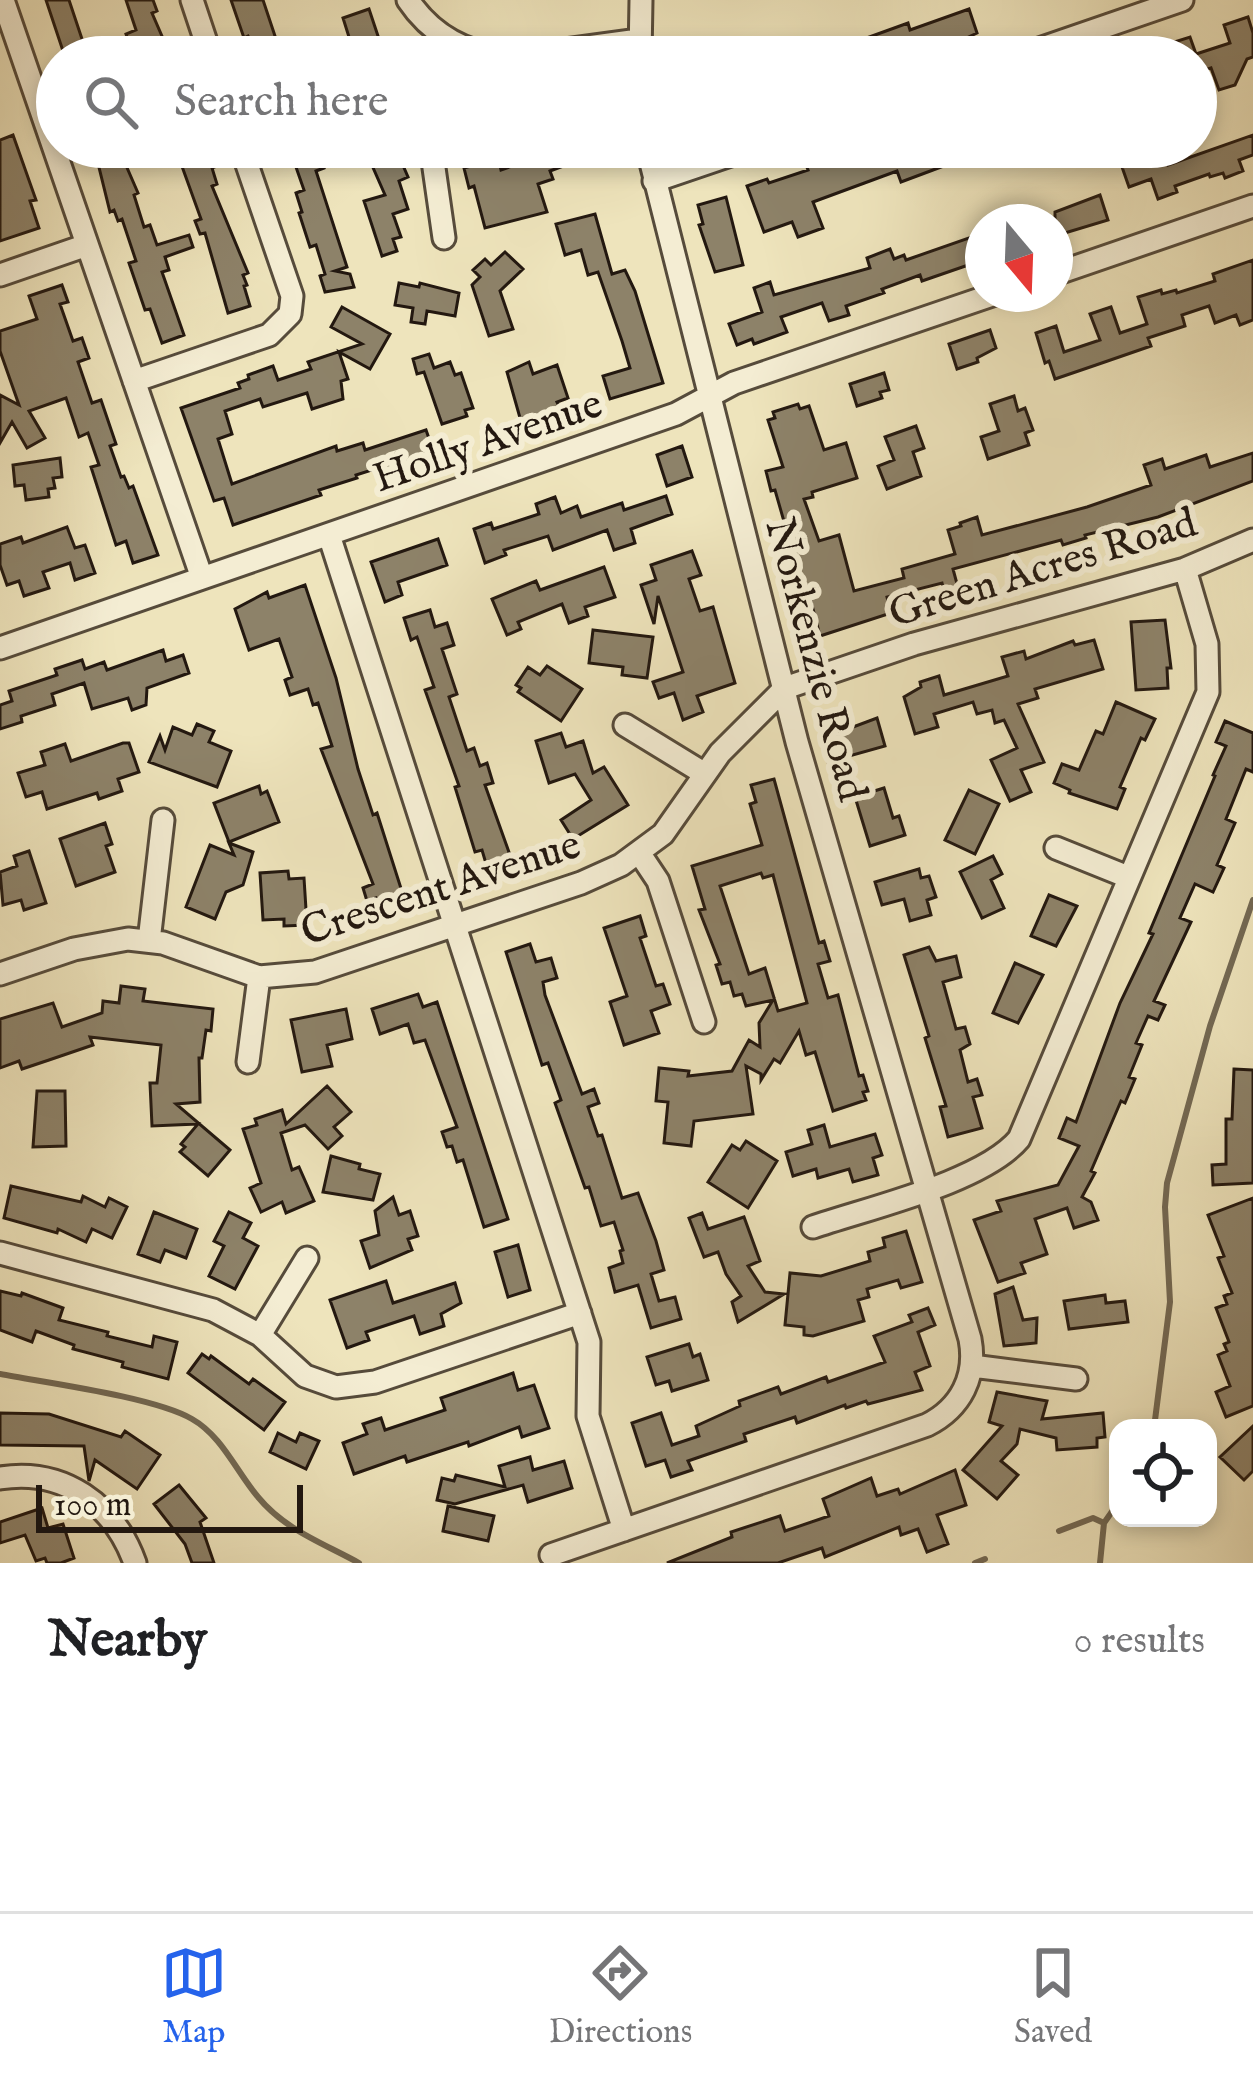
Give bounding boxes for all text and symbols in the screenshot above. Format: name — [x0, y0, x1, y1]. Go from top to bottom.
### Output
search box — [36, 36, 1217, 168]
icon: search — [78, 69, 144, 135]
text: Search here — [174, 74, 388, 131]
north arrow — [965, 204, 1073, 312]
street label: Holly Avenue — [367, 378, 610, 506]
street label: Green Acres Road — [883, 497, 1204, 641]
street label: Norkenzie Road — [751, 513, 878, 808]
street label: Crescent Avenue — [295, 819, 588, 959]
map controls — [1109, 1419, 1217, 1527]
button: locate — [1109, 1419, 1217, 1527]
scale bar — [36, 1479, 303, 1532]
text: 100 m — [54, 1485, 131, 1527]
text: Nearby — [48, 1609, 207, 1674]
text: 0 results — [1073, 1617, 1205, 1666]
tab: Map — [161, 1940, 227, 2054]
tab: Directions — [549, 1940, 692, 2054]
tab: Saved — [1014, 1940, 1092, 2054]

